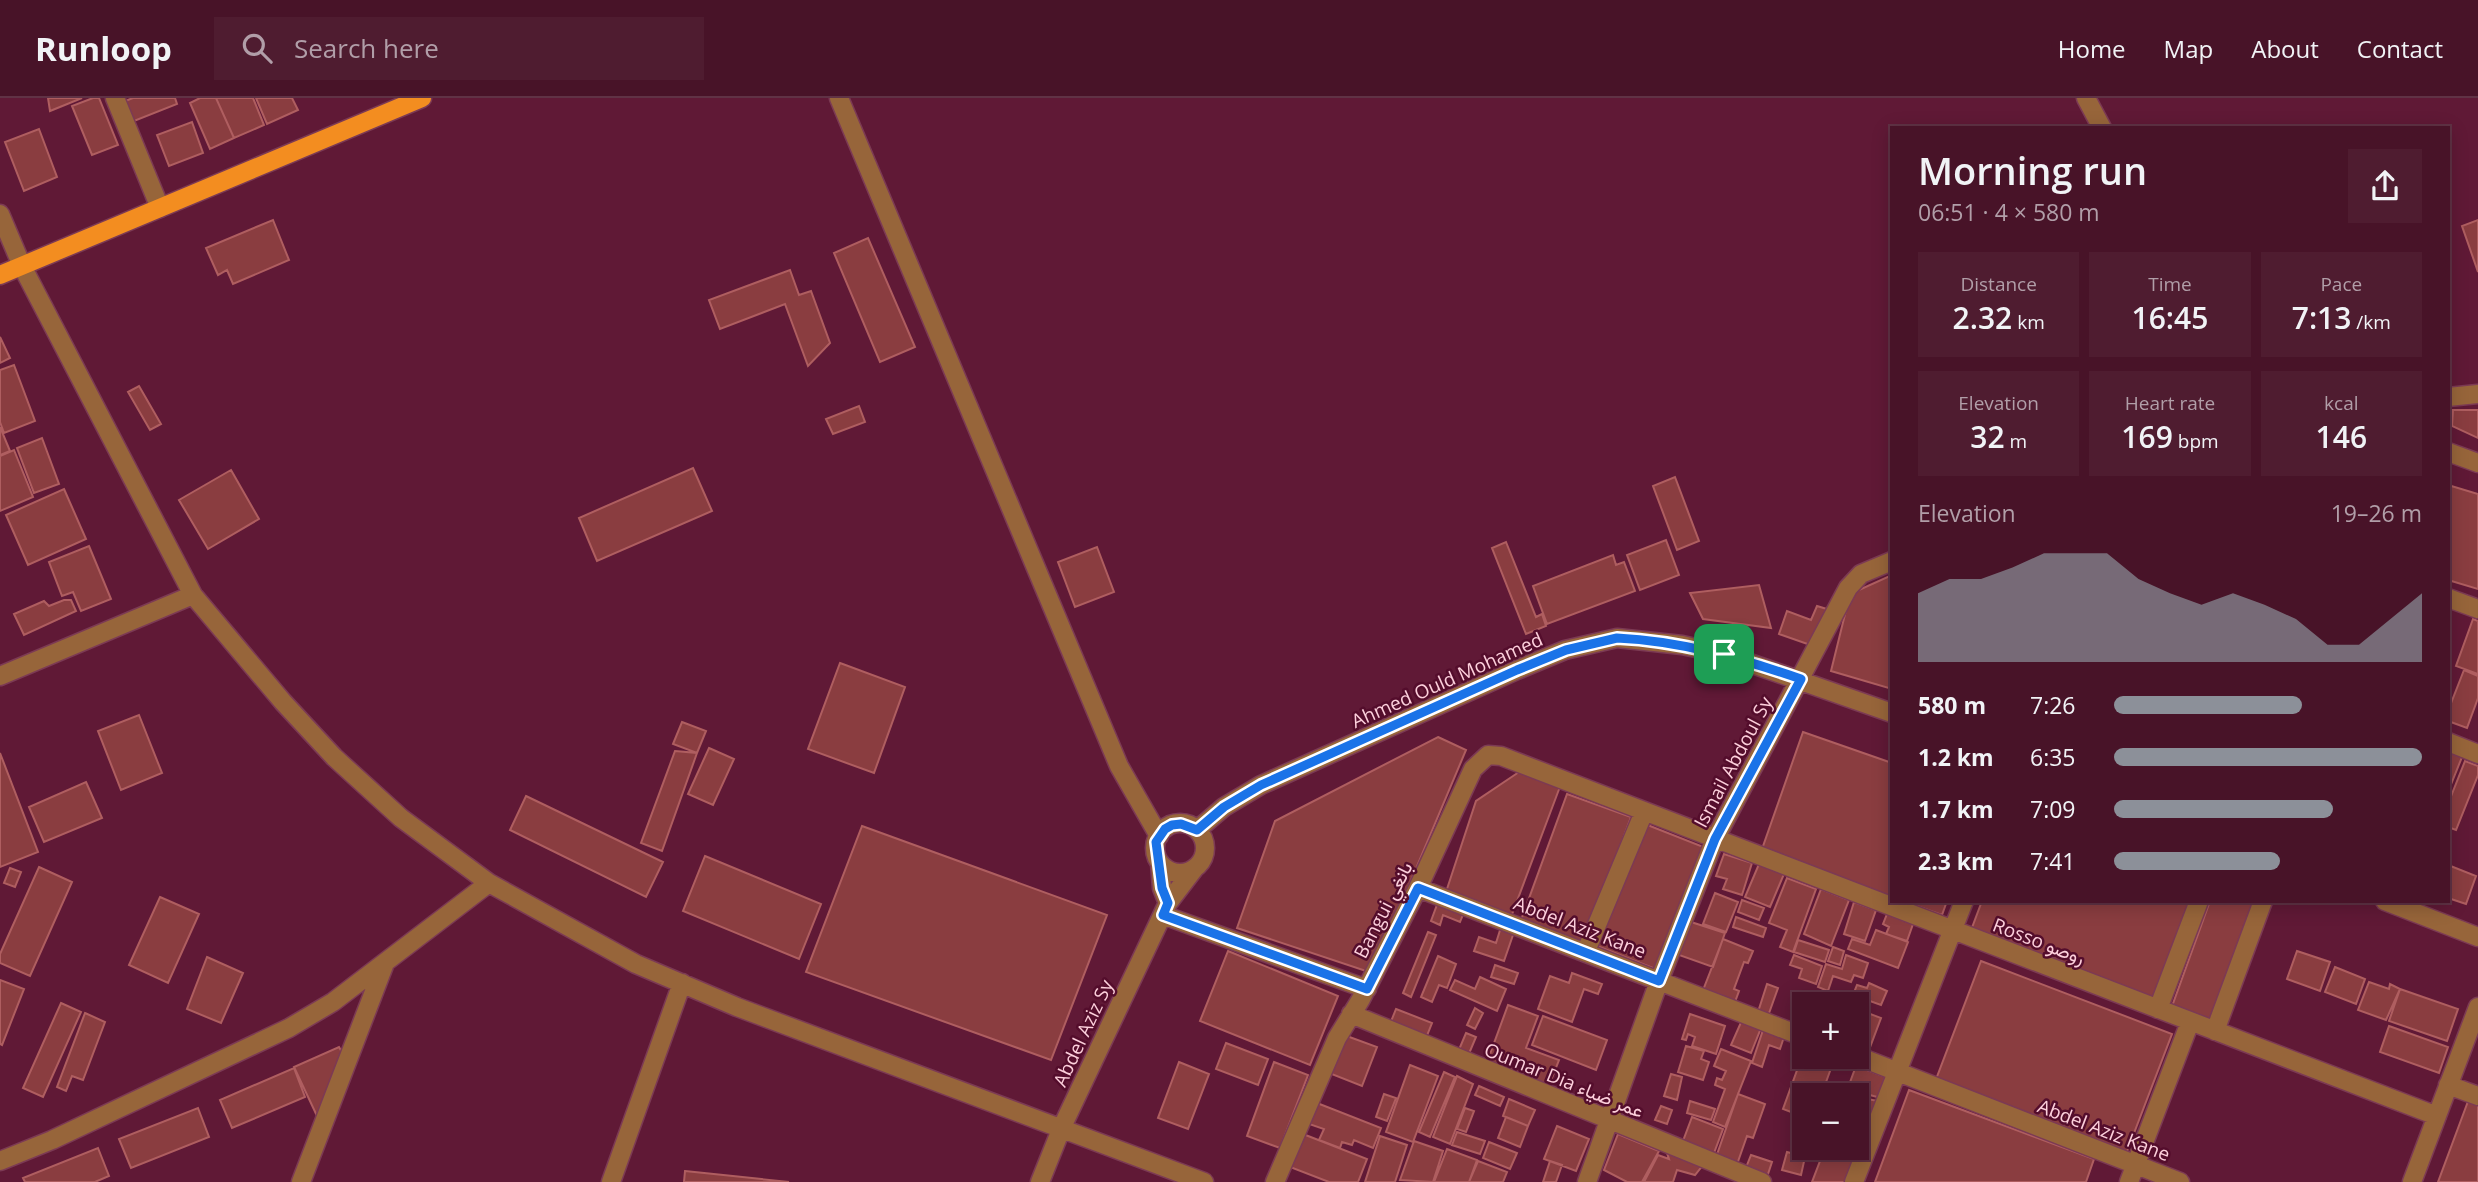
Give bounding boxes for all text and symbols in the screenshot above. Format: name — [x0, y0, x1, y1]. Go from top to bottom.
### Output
search box — [214, 17, 704, 80]
text: Runloop — [35, 26, 172, 71]
icon: search — [238, 29, 276, 67]
text: Search here — [294, 30, 439, 66]
text: Home — [2058, 32, 2126, 65]
text: Map — [2164, 32, 2213, 65]
text: About — [2251, 32, 2319, 65]
text: Contact — [2357, 32, 2443, 65]
text: Morning run — [1918, 144, 2147, 196]
button: share — [2348, 149, 2422, 223]
text: 06:51 · 4 × 580 m — [1918, 196, 2100, 228]
text: Distance — [1960, 271, 2037, 297]
text: Time — [2148, 271, 2192, 297]
text: Pace — [2320, 271, 2362, 297]
text: 2.32 — [1953, 297, 2012, 338]
text: 16:45 — [2132, 297, 2208, 338]
text: 7:13 — [2292, 297, 2351, 338]
text: km — [2012, 309, 2045, 335]
text: /km — [2351, 309, 2391, 335]
text: Elevation — [1958, 390, 2039, 416]
text: Heart rate — [2125, 390, 2215, 416]
text: kcal — [2324, 390, 2359, 416]
text: 32 — [1970, 416, 2005, 457]
text: 169 — [2121, 416, 2173, 457]
text: 146 — [2316, 416, 2367, 457]
text: m — [2005, 428, 2027, 454]
text: bpm — [2173, 428, 2219, 454]
text: Elevation — [1918, 497, 2016, 529]
text: 19–26 m — [2331, 497, 2422, 529]
pin — [1694, 624, 1754, 684]
street label: Ahmed Ould Mohamed — [1347, 626, 1547, 734]
icon: arrive — [1705, 635, 1743, 673]
text: 580 m — [1918, 689, 1986, 721]
text: 7:26 — [2030, 689, 2076, 721]
street label: Ismail Abdoul Sy — [1687, 691, 1779, 832]
text: 1.2 km — [1918, 741, 1994, 773]
text: 6:35 — [2030, 741, 2076, 773]
text: 1.7 km — [1918, 793, 1994, 825]
text: 7:09 — [2030, 793, 2076, 825]
text: 2.3 km — [1918, 845, 1994, 877]
text: 7:41 — [2030, 845, 2076, 877]
street label: Bangui بانغي — [1347, 857, 1421, 964]
street label: Abdel Aziz Kane — [1510, 890, 1650, 964]
street label: Rosso روصو — [1989, 912, 2089, 970]
street label: Abdel Aziz Sy — [1047, 975, 1119, 1091]
map controls — [1792, 992, 1869, 1160]
button: + — [1792, 992, 1869, 1069]
street label: Oumar Dia عمر ضياء — [1480, 1036, 1648, 1124]
button: − — [1792, 1083, 1869, 1160]
street label: Abdel Aziz Kane — [2034, 1093, 2174, 1167]

